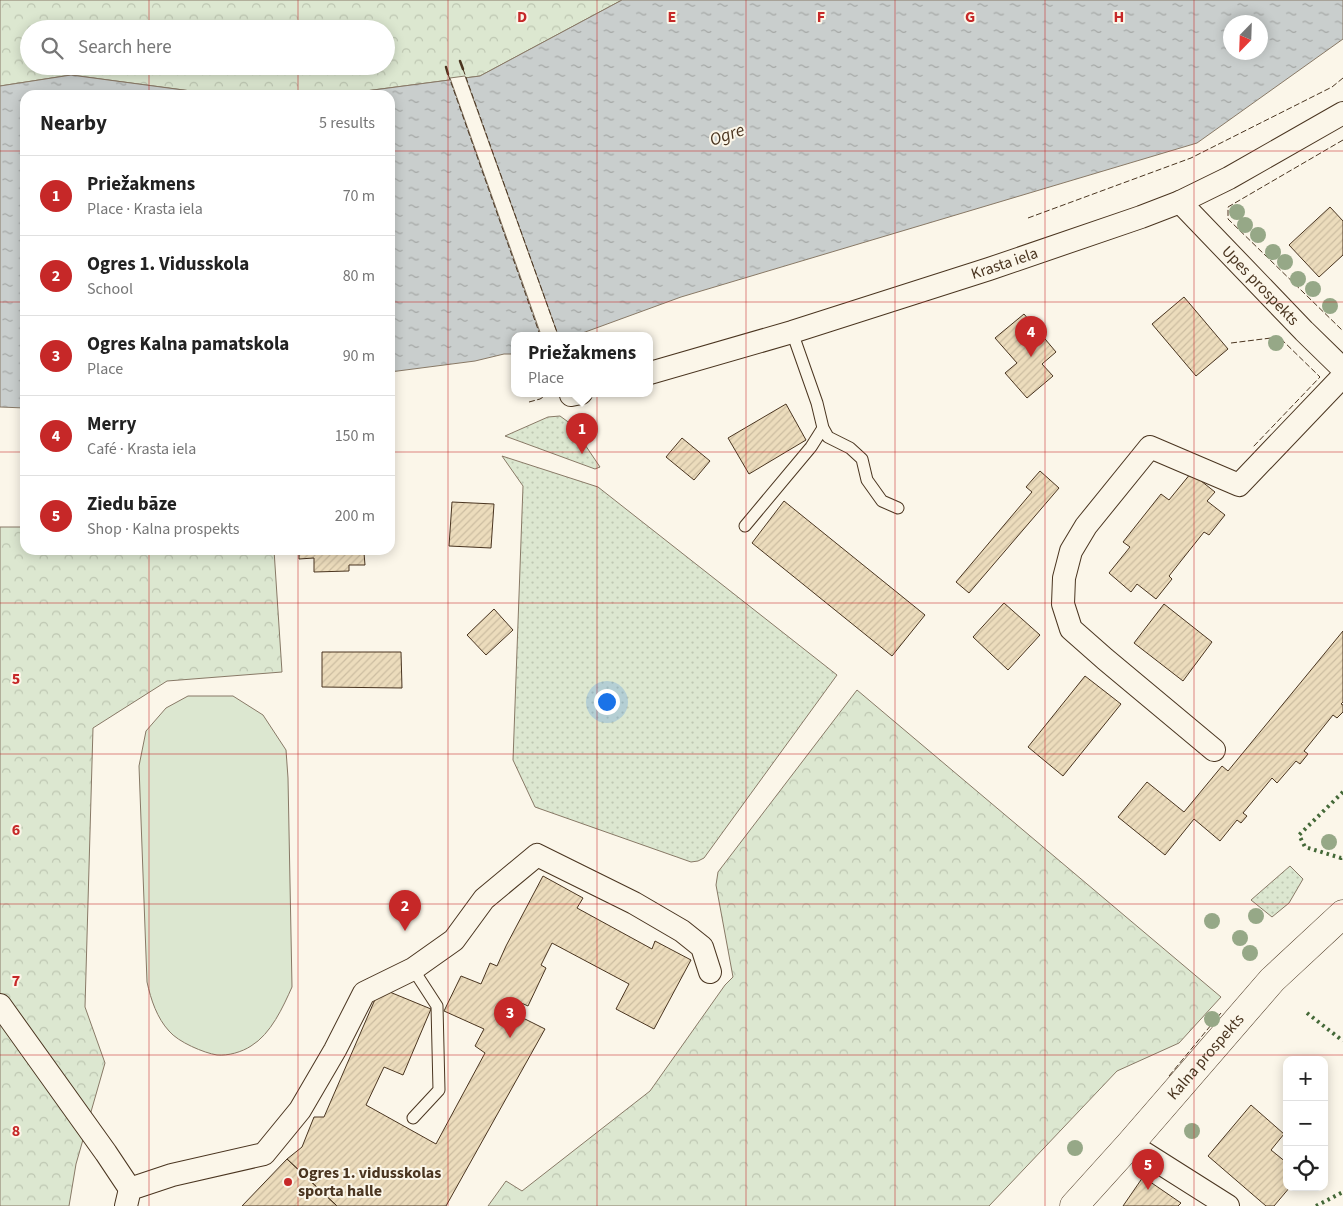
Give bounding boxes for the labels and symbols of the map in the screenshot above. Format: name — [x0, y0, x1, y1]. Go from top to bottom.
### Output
text: D — [517, 6, 527, 28]
text: E — [668, 6, 676, 28]
text: F — [817, 6, 825, 28]
text: G — [965, 6, 975, 28]
text: H — [1114, 6, 1124, 28]
north arrow — [1223, 15, 1268, 60]
water label: Ogre — [706, 117, 748, 153]
street label: Upes prospekts — [1217, 241, 1304, 331]
street label: Krasta iela — [968, 242, 1041, 285]
pin: 4 — [1015, 316, 1047, 357]
pin: 1 — [566, 413, 598, 454]
text: 5 — [12, 668, 20, 690]
your location — [594, 689, 620, 715]
text: 6 — [12, 819, 20, 841]
pin: 2 — [389, 890, 421, 931]
text: 7 — [12, 970, 20, 992]
pin: 3 — [494, 997, 526, 1038]
street label: Kalna prospekts — [1162, 1009, 1249, 1105]
text: 8 — [12, 1120, 20, 1142]
pin: 5 — [1132, 1149, 1164, 1190]
place label: Ogres 1. vidusskolas sporta halle — [298, 1162, 441, 1202]
marker: Ogres 1. vidusskolas sporta halle — [282, 1176, 294, 1188]

